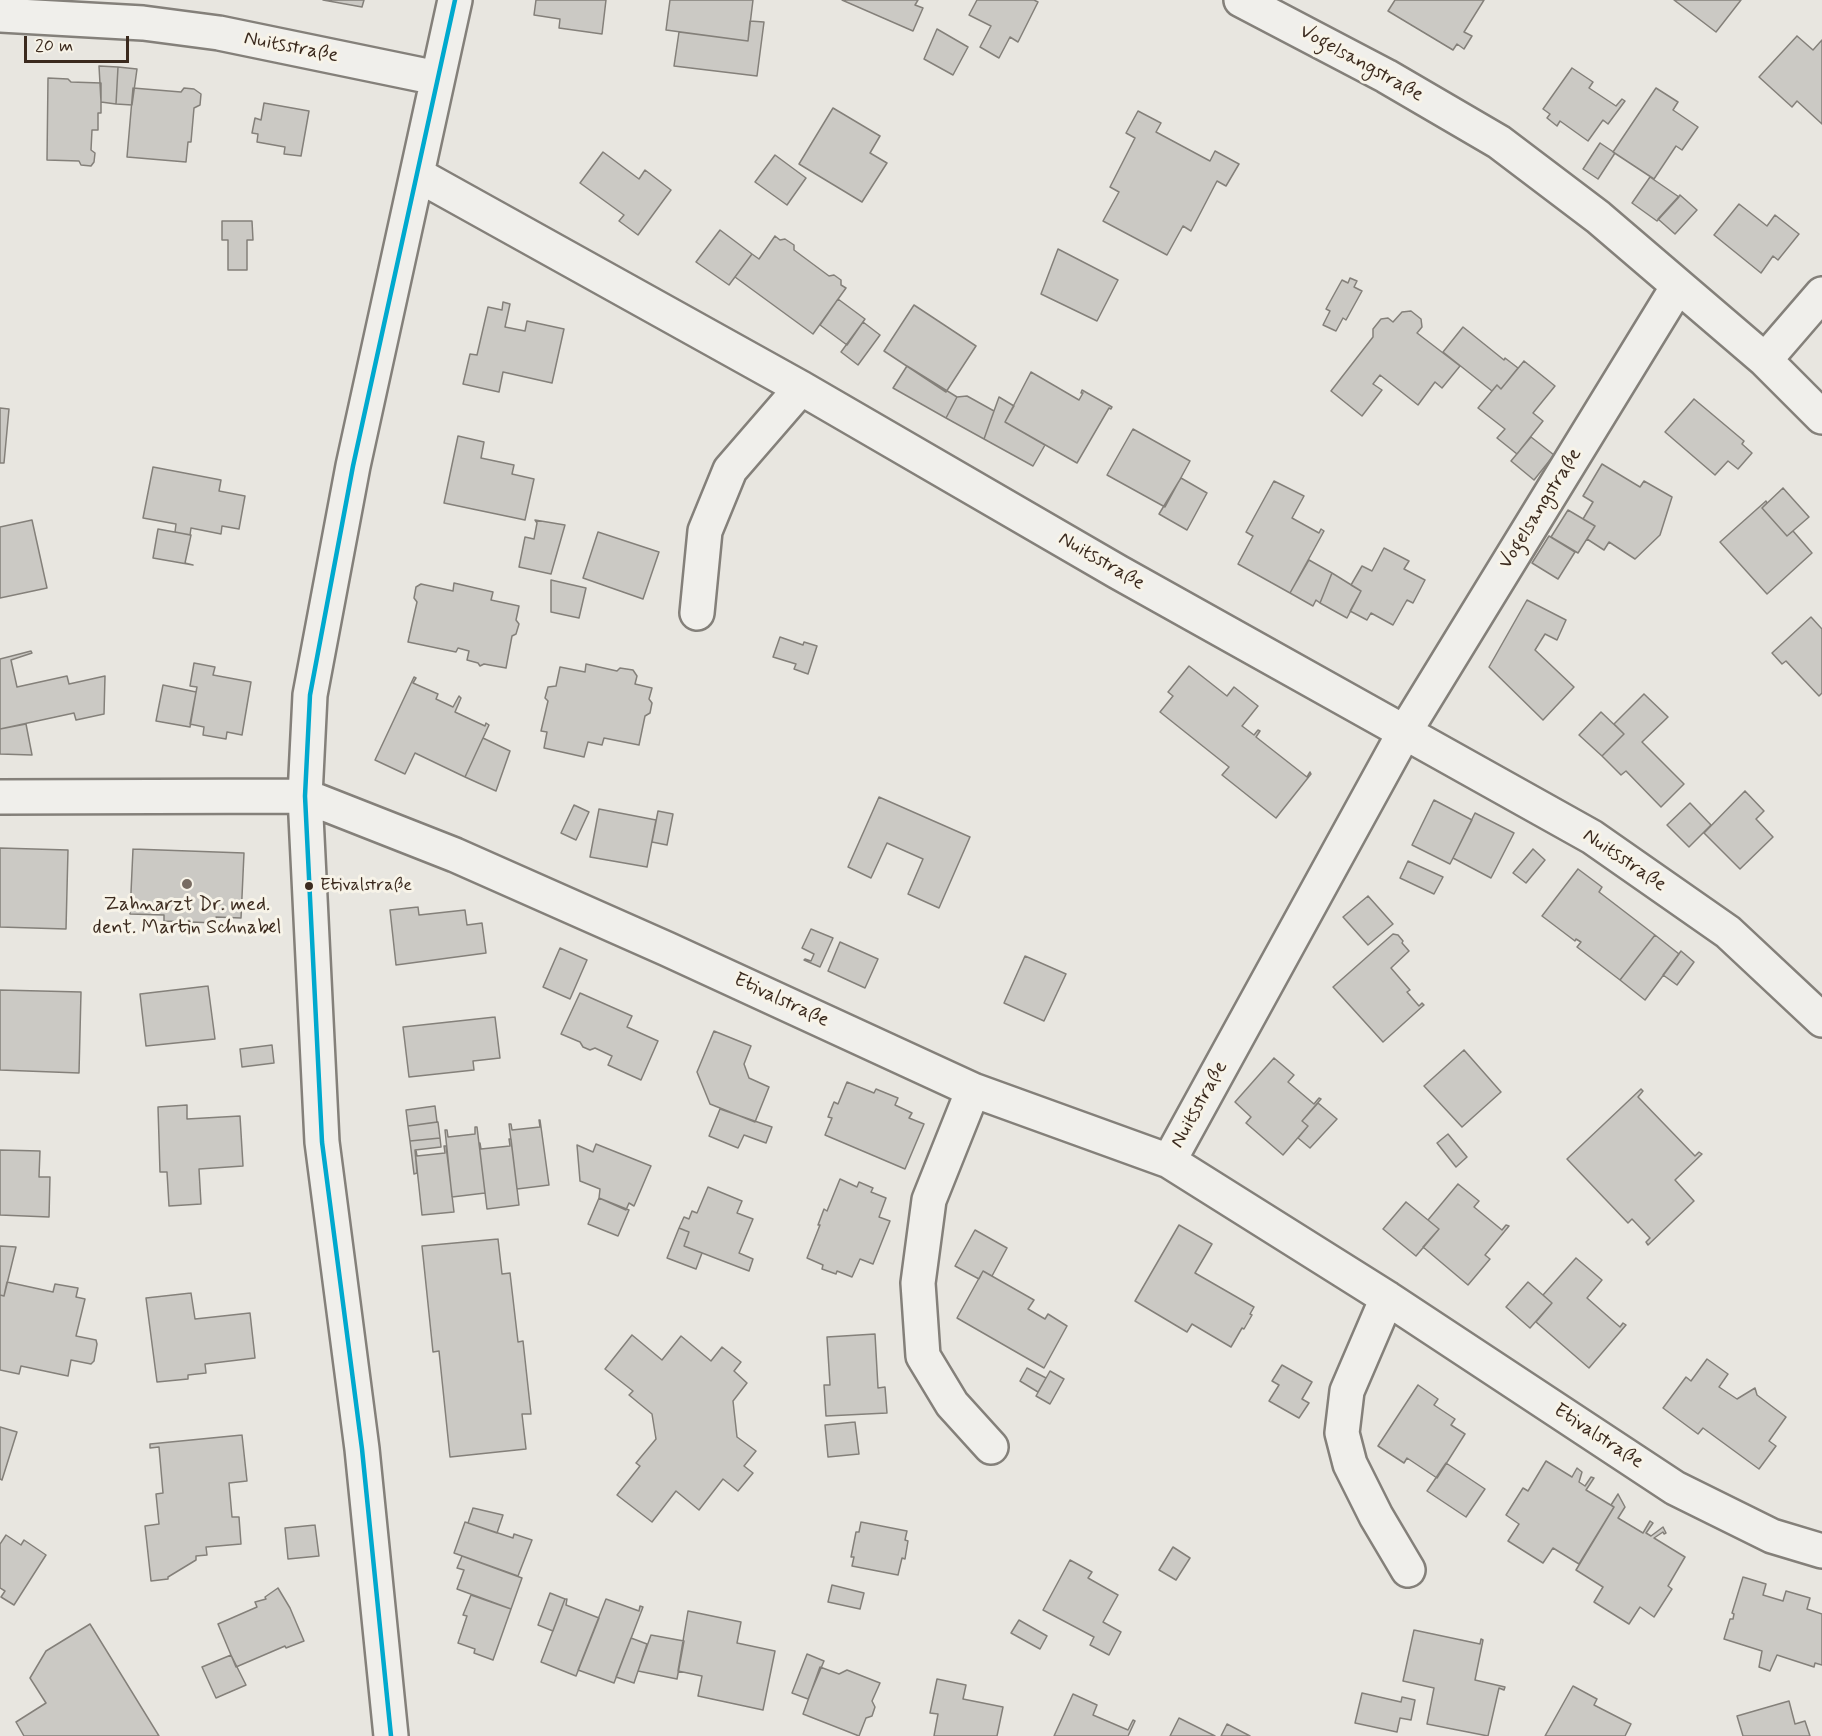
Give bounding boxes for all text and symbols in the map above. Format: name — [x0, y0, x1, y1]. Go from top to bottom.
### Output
street label: Vogelsangstraße — [1295, 20, 1427, 108]
scale bar — [27, 24, 132, 62]
street label: Nuitsstraße — [242, 27, 340, 69]
text: 20 m — [35, 34, 73, 58]
street label: Vogelsangstraße — [1494, 444, 1588, 574]
street label: Nuitsstraße — [1054, 528, 1148, 596]
street label: Nuitsstraße — [1578, 824, 1670, 898]
place label: Etivalstraße — [320, 875, 412, 897]
marker: Zahnarzt Dr. med. dent. Martin Schnabel — [180, 877, 194, 891]
marker: Etivalstraße — [303, 880, 315, 892]
place label: Zahnarzt Dr. med. dent. Martin Schnabel — [93, 894, 281, 941]
street label: Etivalstraße — [730, 968, 832, 1034]
street label: Nuitsstraße — [1166, 1057, 1234, 1153]
street label: Etivalstraße — [1549, 1399, 1647, 1475]

